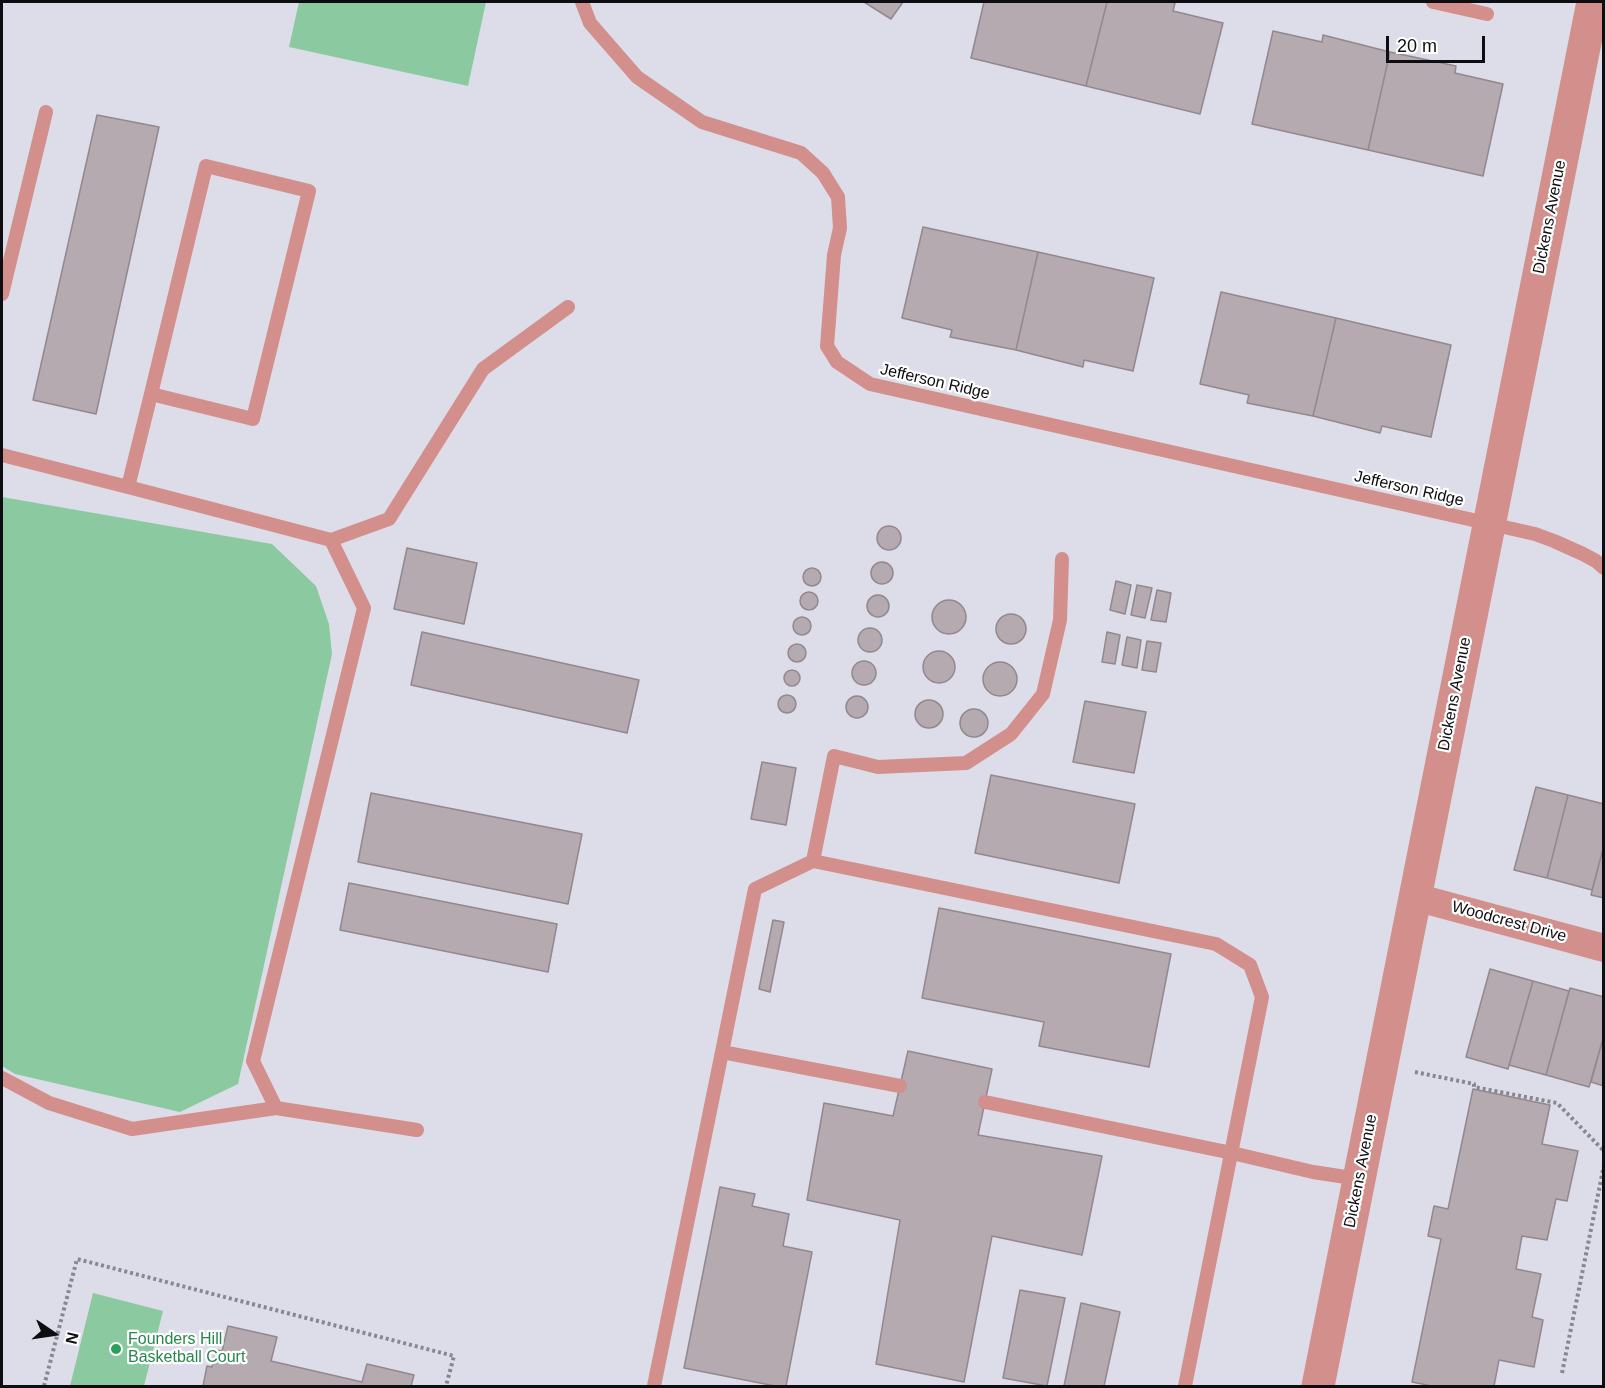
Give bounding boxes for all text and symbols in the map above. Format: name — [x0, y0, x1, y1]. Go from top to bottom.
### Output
scale bar — [1389, 24, 1488, 62]
text: 20 m — [1397, 36, 1437, 56]
street label: Dickens Avenue — [1530, 159, 1570, 275]
street label: Jefferson Ridge — [878, 360, 992, 404]
street label: Jefferson Ridge — [1352, 467, 1466, 511]
street label: Dickens Avenue — [1435, 636, 1475, 752]
street label: Woodcrest Drive — [1450, 897, 1568, 947]
street label: Dickens Avenue — [1341, 1113, 1381, 1229]
north arrow — [24, 1304, 84, 1364]
place label: Founders Hill Basketball Court — [128, 1330, 245, 1368]
text: N — [62, 1331, 82, 1346]
marker: Founders Hill Basketball Court — [109, 1342, 123, 1356]

